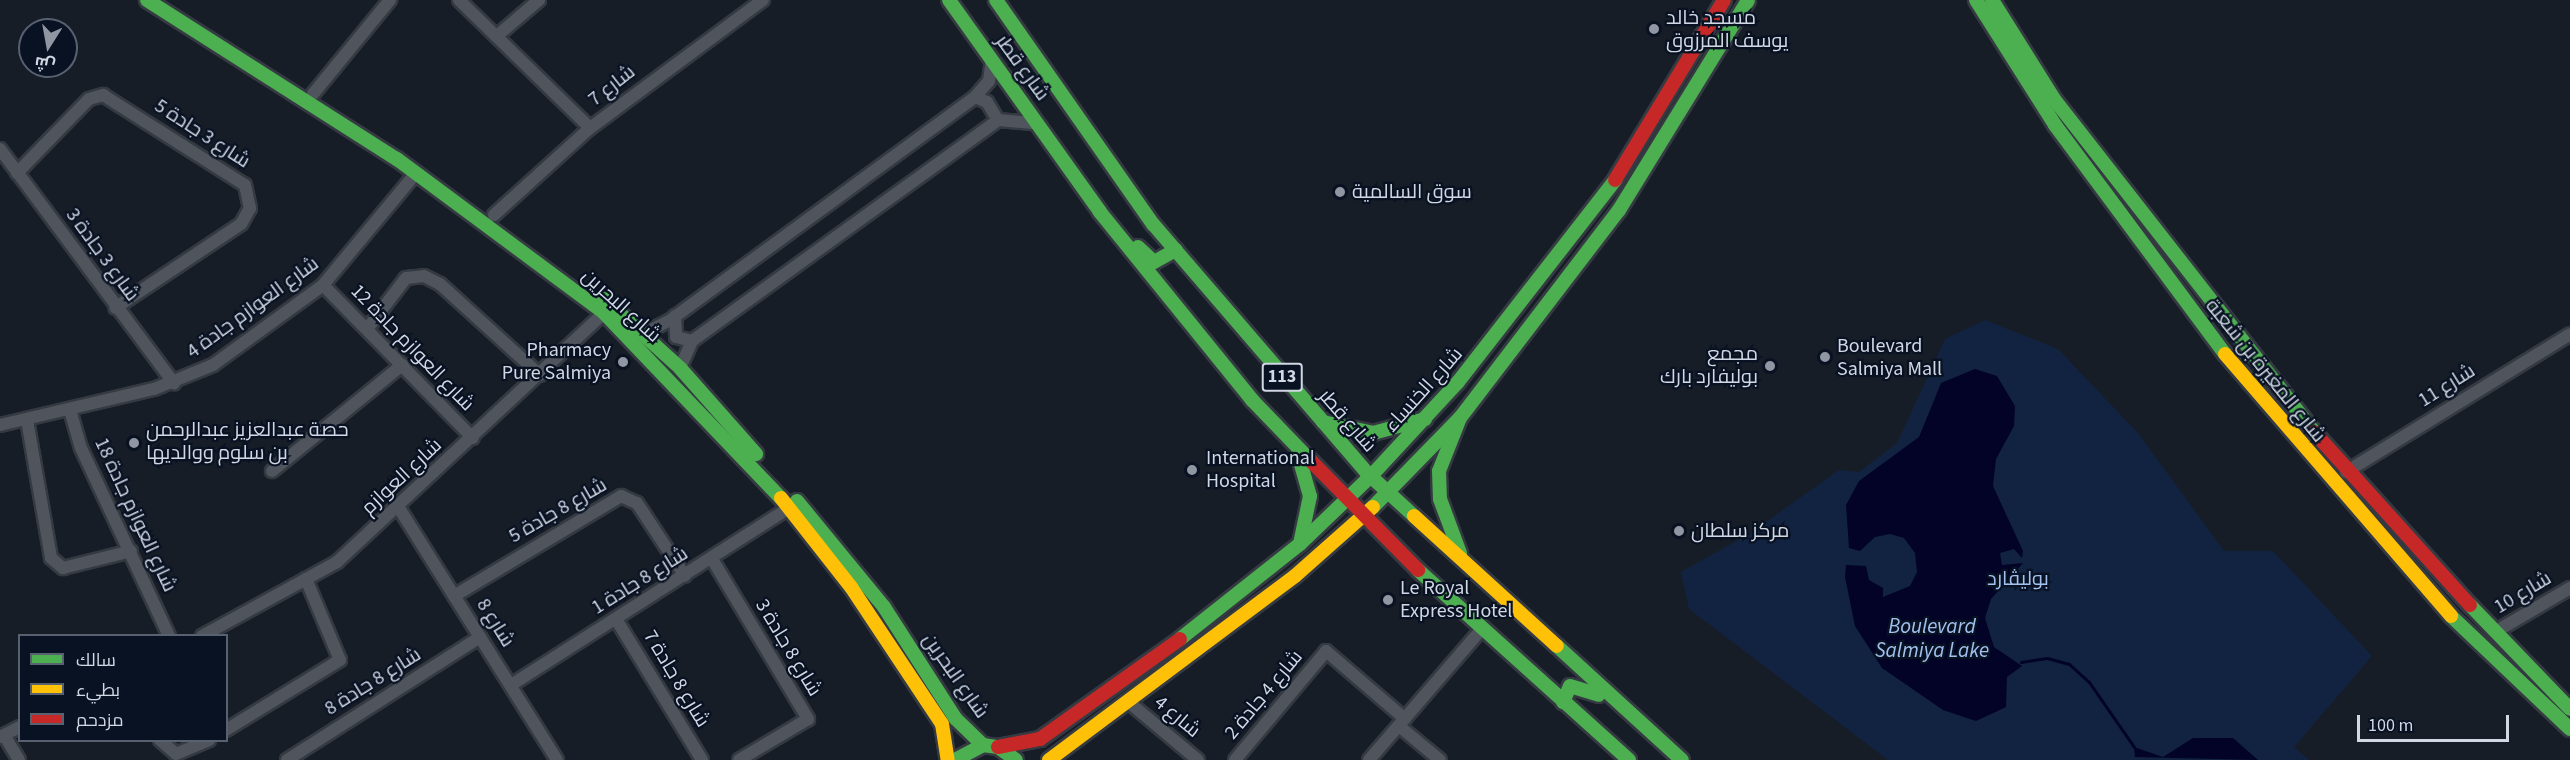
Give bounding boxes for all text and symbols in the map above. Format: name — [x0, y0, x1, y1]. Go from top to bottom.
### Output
place label: مسجد خالد يوسف المرزوق — [1666, 6, 1788, 53]
north arrow — [18, 18, 78, 78]
marker: مسجد خالد يوسف المرزوق — [1647, 22, 1661, 36]
street label: شارع قطر — [990, 30, 1054, 106]
text: ش — [33, 51, 57, 76]
street label: شارع 7 — [584, 60, 640, 112]
street label: شارع 3 جادة 5 — [150, 94, 254, 174]
place label: سوق السالمية — [1352, 180, 1472, 204]
marker: سوق السالمية — [1333, 185, 1347, 199]
street label: شارع 3 جادة 3 — [60, 204, 144, 306]
street label: شارع العوازم جادة 4 — [182, 252, 324, 364]
street label: شارع البحرين — [576, 264, 666, 348]
street label: شارع العوازم جادة 12 — [345, 279, 479, 417]
street label: شارع المغيرة بن شعبة — [2200, 295, 2330, 447]
place label: Boulevard Salmiya Mall — [1837, 334, 1942, 381]
place label: Pharmacy Pure Salmiya — [502, 338, 611, 385]
place label: مجمع بوليفارد بارك — [1660, 342, 1758, 389]
street label: شارع الخنساء — [1380, 343, 1468, 437]
marker: Boulevard Salmiya Mall — [1818, 350, 1832, 364]
marker: Pharmacy Pure Salmiya — [616, 355, 630, 369]
marker: مجمع بوليفارد بارك — [1763, 359, 1777, 373]
street label: شارع 11 — [2414, 359, 2480, 413]
road number: 113 — [1261, 362, 1303, 392]
street label: شارع قطر — [1313, 385, 1381, 457]
place label: حصة عبدالعزيز عبدالرحمن بن سلوم ووالديها — [146, 419, 349, 466]
street label: شارع العوازم جادة 18 — [89, 434, 181, 596]
street label: شارع العوازم — [357, 434, 447, 520]
marker: حصة عبدالعزيز عبدالرحمن بن سلوم ووالديها — [127, 436, 141, 450]
place label: International Hospital — [1206, 446, 1315, 493]
marker: International Hospital — [1183, 461, 1201, 479]
street label: شارع 8 جادة 5 — [505, 473, 611, 549]
place label: مركز سلطان — [1691, 519, 1789, 543]
marker: مركز سلطان — [1672, 524, 1686, 538]
street label: شارع 8 جادة 1 — [587, 542, 693, 620]
park label: بوليڤارد — [1987, 567, 2049, 591]
street label: شارع 10 — [2490, 567, 2556, 619]
place label: Le Royal Express Hotel — [1400, 576, 1512, 623]
marker: Le Royal Express Hotel — [1381, 593, 1395, 607]
street label: شارع 8 — [471, 594, 519, 652]
street label: شارع 8 جادة 3 — [750, 595, 826, 701]
water label: Boulevard Salmiya Lake — [1875, 613, 1989, 663]
street label: شارع 8 جادة 7 — [638, 626, 714, 732]
street label: شارع البحرين — [917, 629, 993, 723]
legend — [18, 634, 228, 742]
street label: شارع 8 جادة 8 — [320, 643, 426, 721]
street label: شارع 4 جادة 2 — [1220, 646, 1308, 744]
text: سالك — [76, 648, 116, 673]
text: بطيء — [76, 678, 120, 703]
street label: شارع 4 — [1149, 691, 1205, 743]
scale bar — [2360, 703, 2512, 741]
text: مزدحم — [76, 708, 124, 733]
text: 100 m — [2368, 713, 2413, 738]

